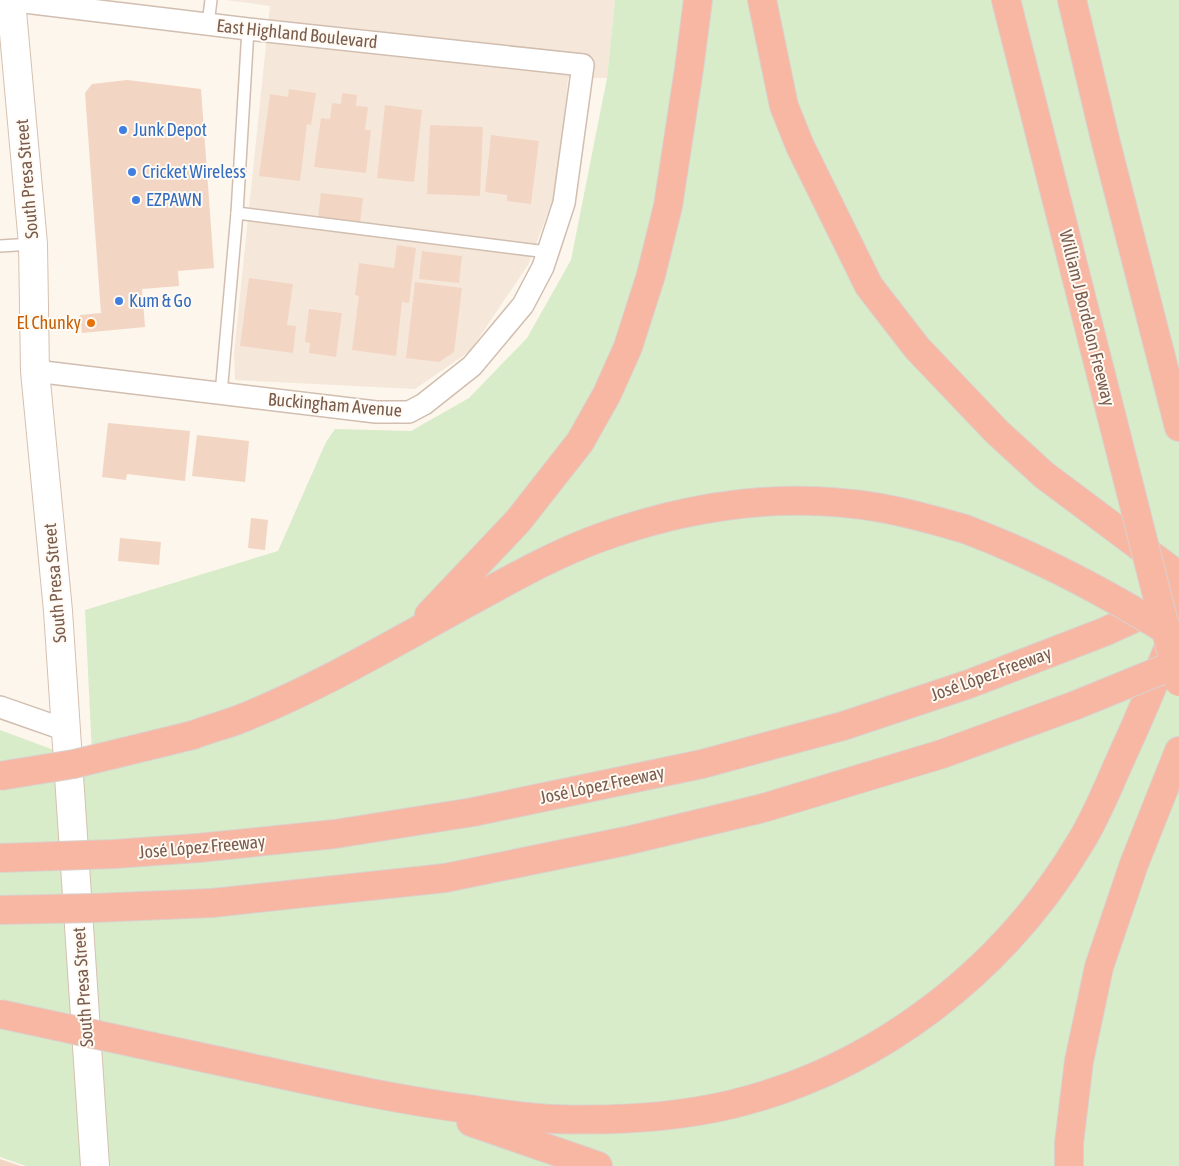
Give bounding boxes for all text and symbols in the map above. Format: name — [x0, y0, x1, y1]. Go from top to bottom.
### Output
street label: East Highland Boulevard — [216, 15, 379, 52]
street label: South Presa Street — [11, 118, 42, 240]
place label: Junk Depot — [133, 119, 207, 140]
marker: Junk Depot — [117, 124, 129, 136]
place label: Cricket Wireless — [142, 161, 246, 182]
marker: Cricket Wireless — [126, 166, 138, 178]
place label: EZPAWN — [146, 189, 202, 210]
marker: EZPAWN — [130, 194, 142, 206]
street label: William J Bordelon Freeway — [1055, 228, 1120, 408]
place label: Kum & Go — [129, 290, 192, 311]
marker: Kum & Go — [113, 295, 125, 307]
place label: El Chunky — [17, 312, 81, 333]
marker: El Chunky — [85, 317, 97, 329]
street label: Buckingham Avenue — [267, 388, 403, 421]
street label: South Presa Street — [39, 522, 70, 644]
street label: José López Freeway — [928, 642, 1054, 705]
street label: José López Freeway — [538, 761, 666, 808]
street label: José López Freeway — [138, 831, 266, 862]
street label: South Presa Street — [68, 926, 97, 1048]

